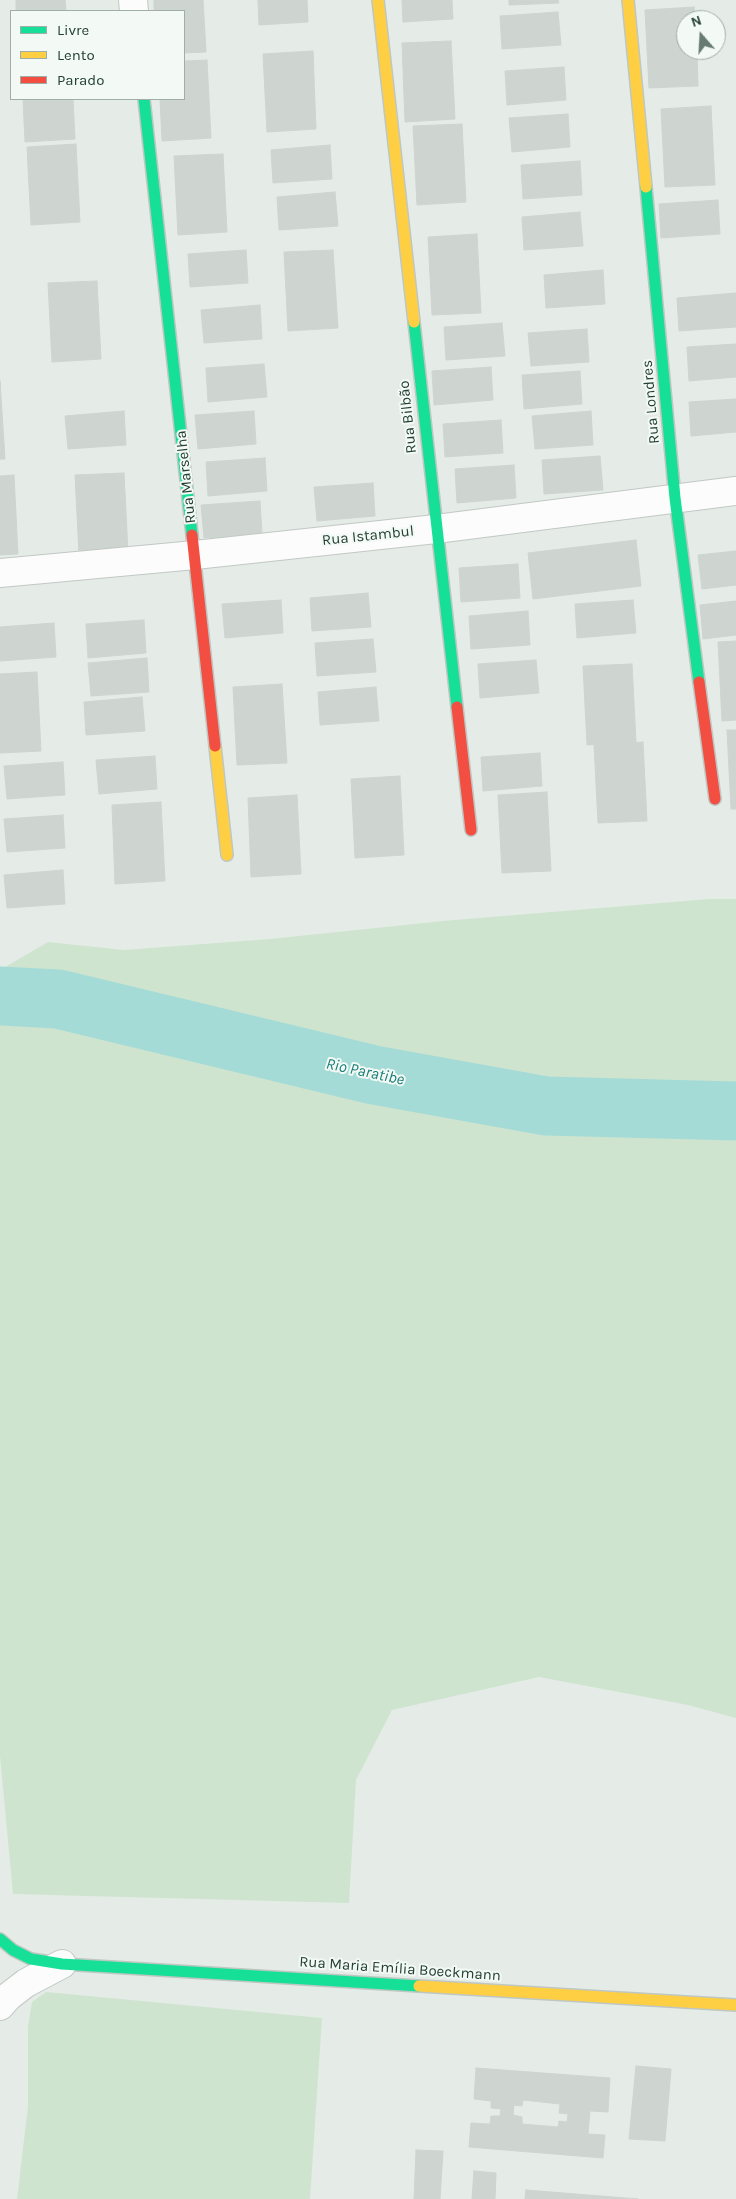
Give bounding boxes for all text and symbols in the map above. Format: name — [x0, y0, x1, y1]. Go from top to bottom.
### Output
legend — [10, 10, 185, 100]
north arrow — [676, 10, 726, 60]
text: N — [689, 12, 704, 31]
text: Livre — [57, 21, 89, 39]
text: Lento — [57, 46, 95, 64]
text: Parado — [57, 71, 104, 89]
street label: Rua Londres — [638, 359, 664, 445]
street label: Rua Bilbão — [395, 380, 421, 454]
street label: Rua Marselha — [172, 430, 200, 524]
street label: Rua Istambul — [321, 522, 415, 550]
water label: Rio Paratibe — [324, 1054, 406, 1090]
street label: Rua Maria Emília Boeckmann — [299, 1953, 501, 1985]

